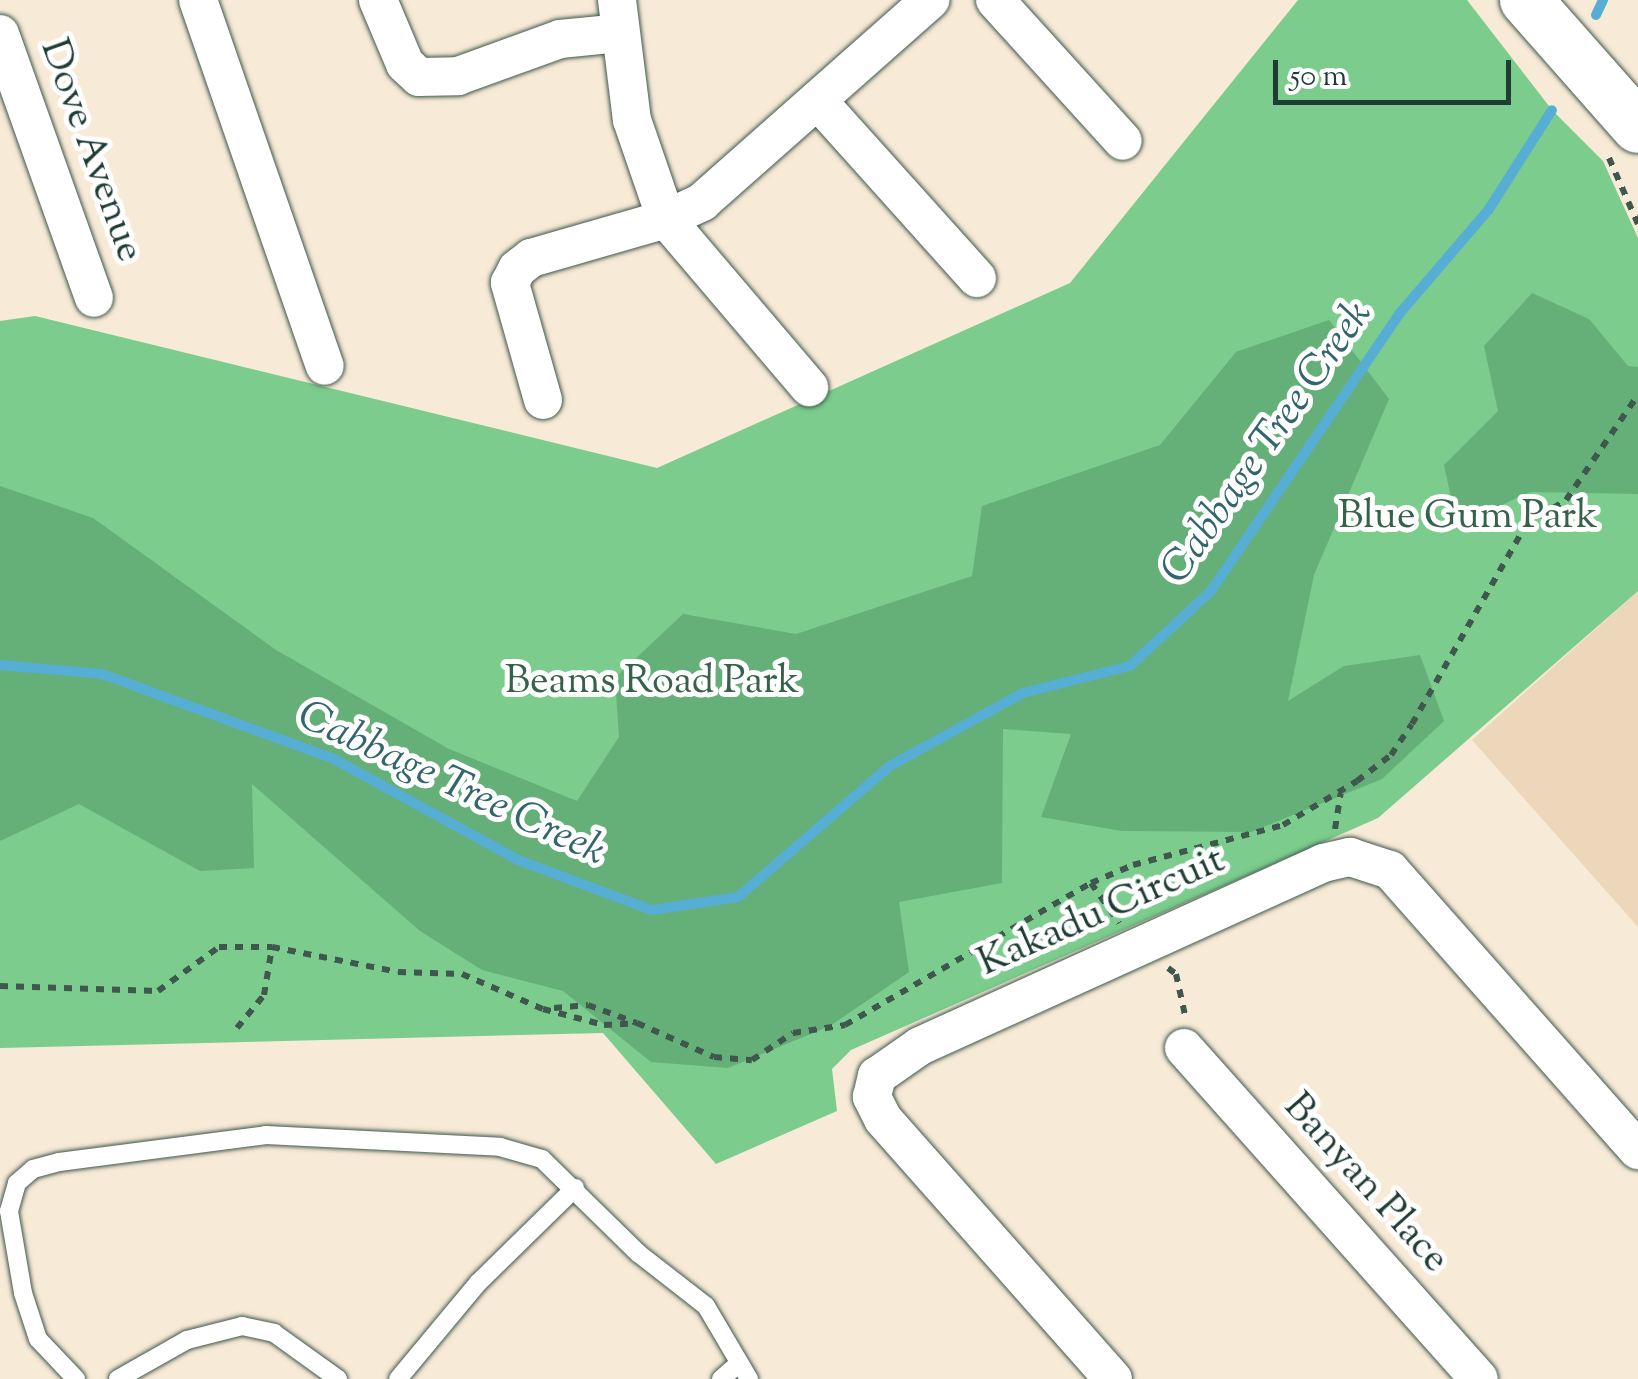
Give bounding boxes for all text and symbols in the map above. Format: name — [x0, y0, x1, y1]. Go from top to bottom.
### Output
street label: Dove Avenue — [28, 33, 152, 269]
scale bar — [1278, 40, 1516, 102]
text: 50 m — [1290, 56, 1347, 99]
water label: Cabbage Tree Creek — [1152, 292, 1384, 594]
park label: Blue Gum Park — [1338, 494, 1598, 542]
park label: Beams Road Park — [505, 659, 799, 707]
water label: Cabbage Tree Creek — [289, 692, 613, 878]
street label: Kakadu Circuit — [971, 837, 1233, 989]
street label: Banyan Place — [1272, 1084, 1458, 1284]

